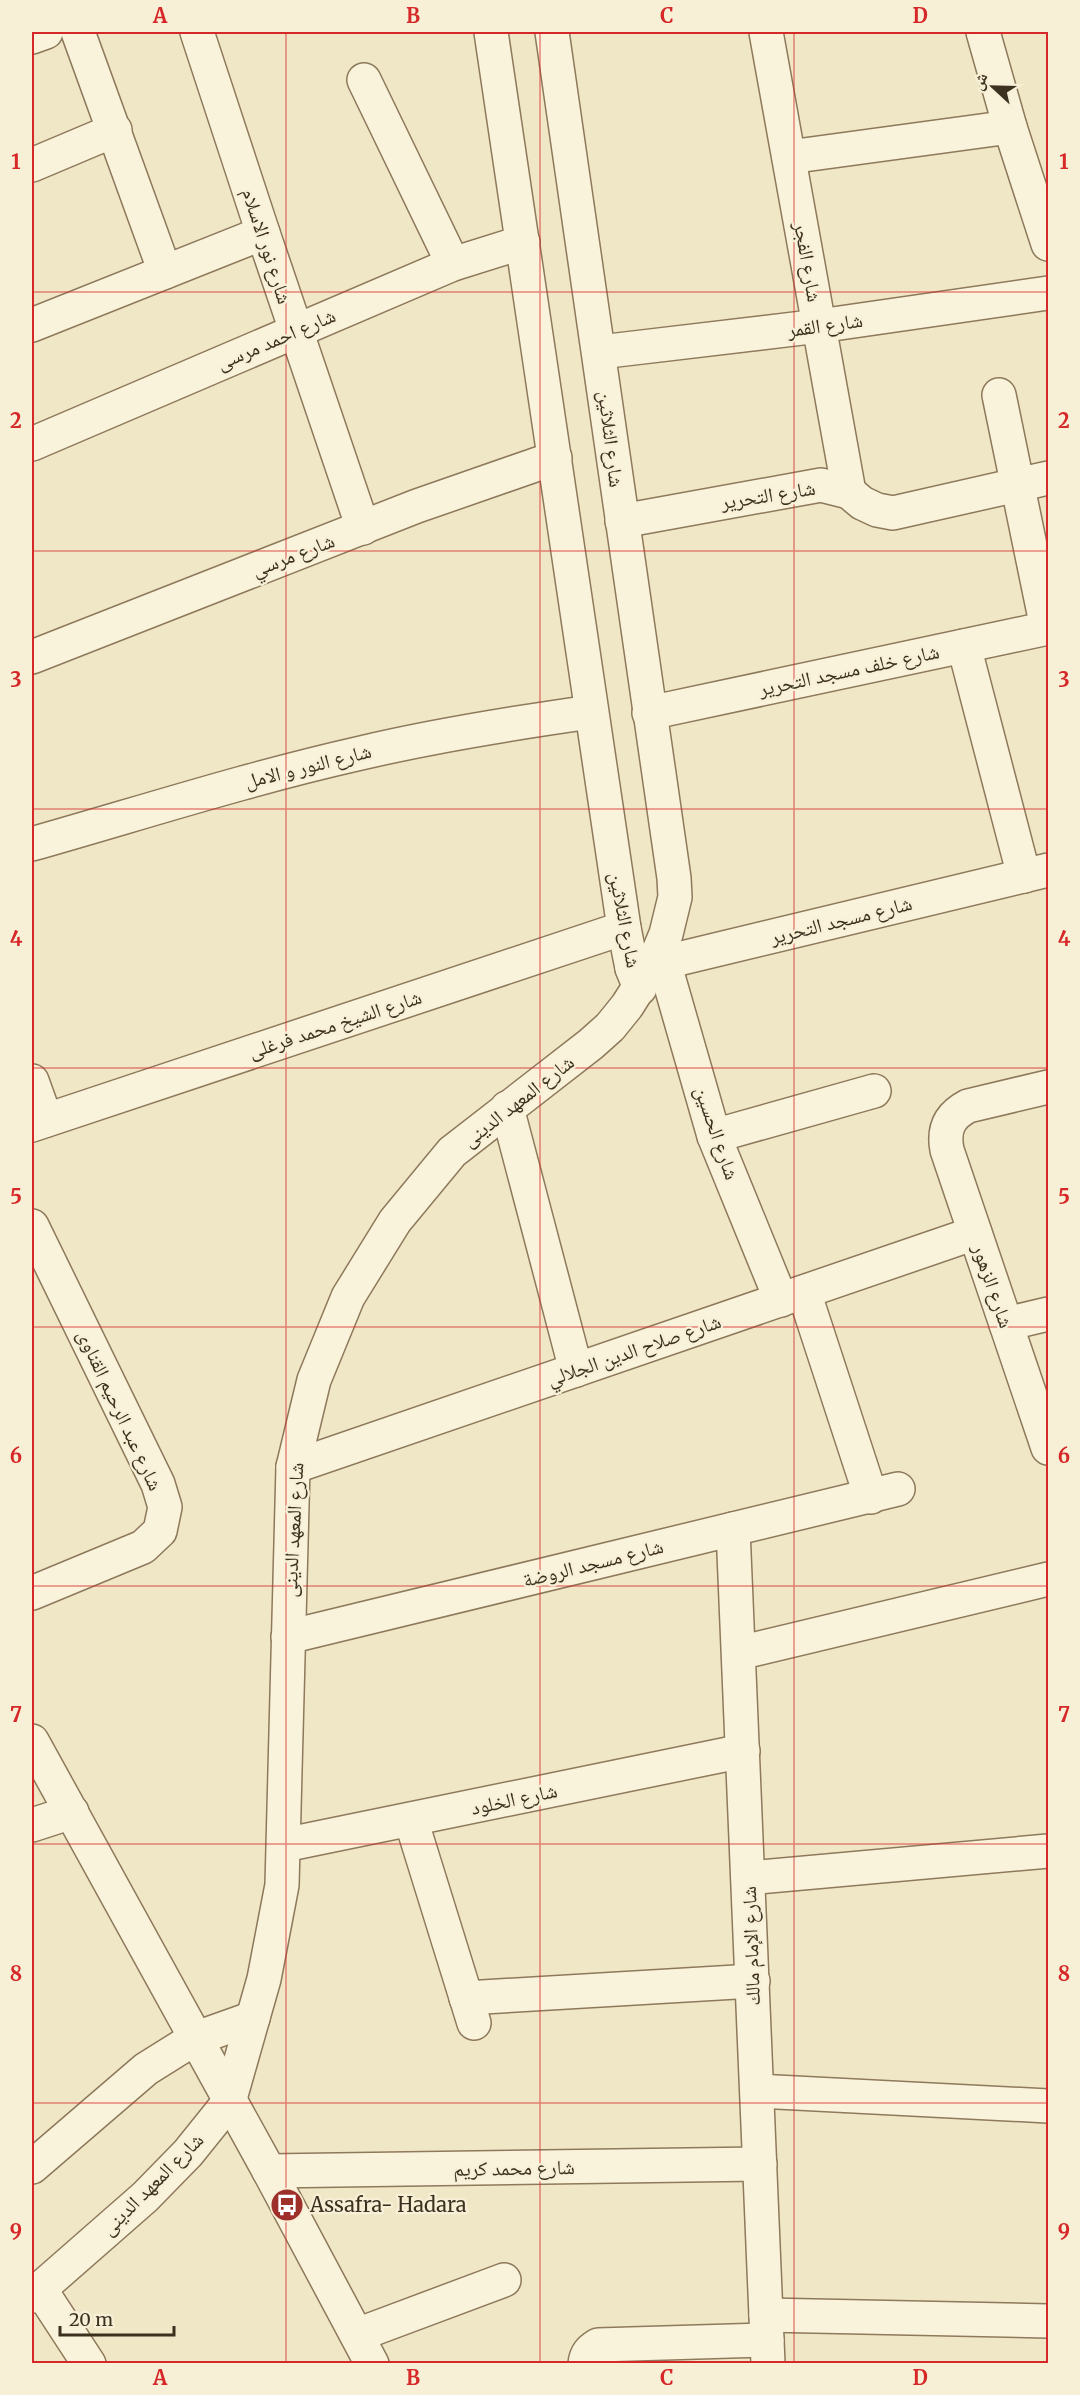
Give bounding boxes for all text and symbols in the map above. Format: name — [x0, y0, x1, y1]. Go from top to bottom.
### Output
text: A — [152, 3, 168, 28]
text: B — [406, 3, 420, 28]
text: C — [660, 3, 674, 28]
text: D — [912, 3, 928, 28]
north arrow — [963, 57, 1023, 117]
text: ش — [967, 70, 992, 93]
text: 1 — [11, 149, 21, 174]
text: 1 — [1059, 149, 1069, 174]
street label: شارع نور الاسلام — [235, 185, 298, 308]
street label: شارع الفجر — [788, 219, 828, 304]
street label: شارع احمد مرسى — [213, 302, 339, 376]
street label: شارع القمر — [785, 307, 864, 343]
street label: شارع الثلاثين — [592, 389, 630, 489]
text: 2 — [10, 408, 22, 433]
text: 2 — [1058, 408, 1070, 433]
street label: شارع التحرير — [718, 475, 817, 515]
street label: شارع مرسي — [248, 527, 339, 586]
street label: شارع خلف مسجد التحرير — [755, 638, 942, 702]
text: 3 — [10, 667, 22, 692]
text: 3 — [1058, 667, 1070, 692]
street label: شارع النور و الامل — [242, 738, 374, 794]
street label: شارع الثلاثين — [603, 870, 647, 970]
street label: شارع مسجد التحرير — [766, 890, 915, 950]
text: 4 — [10, 926, 23, 951]
text: 4 — [1058, 926, 1071, 951]
street label: شارع الشيخ محمد فرغلى — [245, 984, 425, 1064]
street label: شارع المعهد الدينى — [457, 1049, 579, 1153]
street label: شارع الحسين — [689, 1083, 745, 1183]
text: 5 — [10, 1184, 22, 1209]
text: 5 — [1058, 1184, 1070, 1209]
street label: شارع الزهور — [966, 1240, 1019, 1331]
street label: شارع صلاح الدين الجلالي — [544, 1308, 725, 1395]
street label: شارع عبد الرحيم القناوى — [70, 1325, 169, 1495]
text: 6 — [10, 1443, 22, 1468]
text: 6 — [1058, 1443, 1070, 1468]
street label: شارع المعهد الدينى — [276, 1462, 310, 1598]
street label: شارع مسجد الروضة — [520, 1533, 666, 1593]
text: 7 — [10, 1702, 22, 1727]
text: 7 — [1058, 1702, 1070, 1727]
street label: شارع الخلود — [468, 1777, 560, 1821]
street label: شارع الإمام مالك — [736, 1886, 767, 2006]
text: 8 — [10, 1961, 22, 1986]
text: 8 — [1058, 1961, 1070, 1986]
street label: شارع المعهد الدينى — [95, 2127, 209, 2241]
street label: شارع محمد كريم — [453, 2154, 575, 2183]
bus stop icon: Assafra- Hadara — [269, 2187, 305, 2223]
place label: Assafra- Hadara — [309, 2192, 467, 2217]
text: 9 — [10, 2219, 22, 2244]
text: 9 — [1058, 2219, 1070, 2244]
scale bar — [60, 2299, 174, 2337]
text: 20 m — [69, 2308, 113, 2331]
text: A — [152, 2365, 168, 2390]
text: B — [406, 2365, 420, 2390]
text: C — [660, 2365, 674, 2390]
text: D — [912, 2365, 928, 2390]

